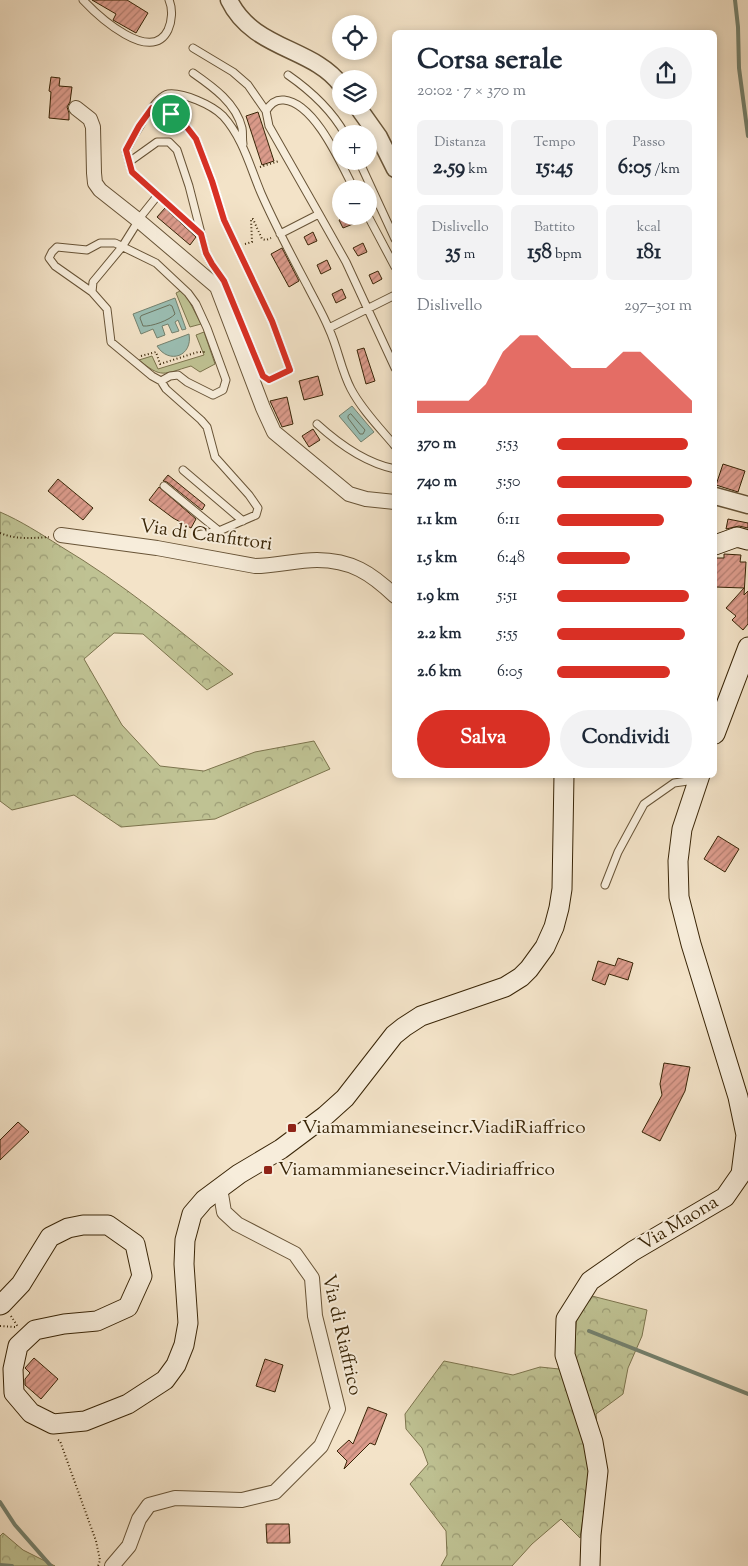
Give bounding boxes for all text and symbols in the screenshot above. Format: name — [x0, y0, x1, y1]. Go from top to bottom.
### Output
map controls — [332, 15, 377, 225]
button: locate — [332, 15, 377, 60]
text: Corsa serale — [417, 41, 563, 81]
button: share — [640, 47, 692, 99]
button: layers — [332, 70, 377, 115]
text: 20:02 · 7 × 370 m — [417, 80, 526, 103]
pin — [150, 93, 192, 135]
icon: arrive — [157, 100, 185, 128]
button: + — [332, 125, 377, 170]
text: Distanza — [434, 133, 486, 153]
text: Tempo — [533, 133, 575, 153]
text: Passo — [632, 133, 665, 153]
text: 2.59 — [433, 153, 465, 183]
text: 15:45 — [536, 153, 573, 183]
text: 6:05 — [618, 153, 652, 183]
text: km — [465, 160, 488, 180]
text: /km — [652, 160, 680, 180]
button: − — [332, 180, 377, 225]
text: Dislivello — [432, 218, 489, 238]
text: Battito — [534, 218, 575, 238]
text: kcal — [637, 218, 661, 238]
text: 35 — [445, 238, 461, 268]
text: 158 — [527, 238, 552, 268]
text: 181 — [636, 238, 661, 268]
text: m — [461, 245, 475, 265]
text: bpm — [552, 245, 582, 265]
text: Dislivello — [417, 295, 482, 318]
text: 297–301 m — [624, 295, 692, 318]
text: 370 m — [417, 433, 456, 456]
text: 5:53 — [497, 433, 519, 456]
text: 740 m — [417, 471, 457, 494]
text: 5:50 — [497, 471, 521, 494]
text: 1.1 km — [417, 509, 457, 532]
text: 6:11 — [497, 509, 520, 532]
street label: Via di Canfittori — [138, 513, 274, 559]
text: 1.5 km — [417, 547, 457, 570]
text: 6:48 — [497, 547, 525, 570]
text: 1.9 km — [417, 585, 459, 608]
text: 5:51 — [497, 585, 518, 608]
text: 2.2 km — [417, 623, 461, 646]
text: 5:55 — [497, 623, 518, 646]
text: 2.6 km — [417, 661, 462, 684]
text: 6:05 — [497, 661, 523, 684]
button: Salva — [417, 710, 550, 768]
button: Condividi — [560, 710, 692, 768]
place label: Viamammianeseincr.ViadiRiaffrico — [302, 1115, 586, 1142]
marker: Viamammianeseincr.ViadiRiaffrico — [286, 1122, 298, 1134]
place label: Viamammianeseincr.Viadiriaffrico — [278, 1157, 555, 1184]
marker: Viamammianeseincr.Viadiriaffrico — [262, 1164, 274, 1176]
street label: Via Maona — [634, 1189, 724, 1258]
street label: Via di Riaffrico — [314, 1272, 368, 1398]

